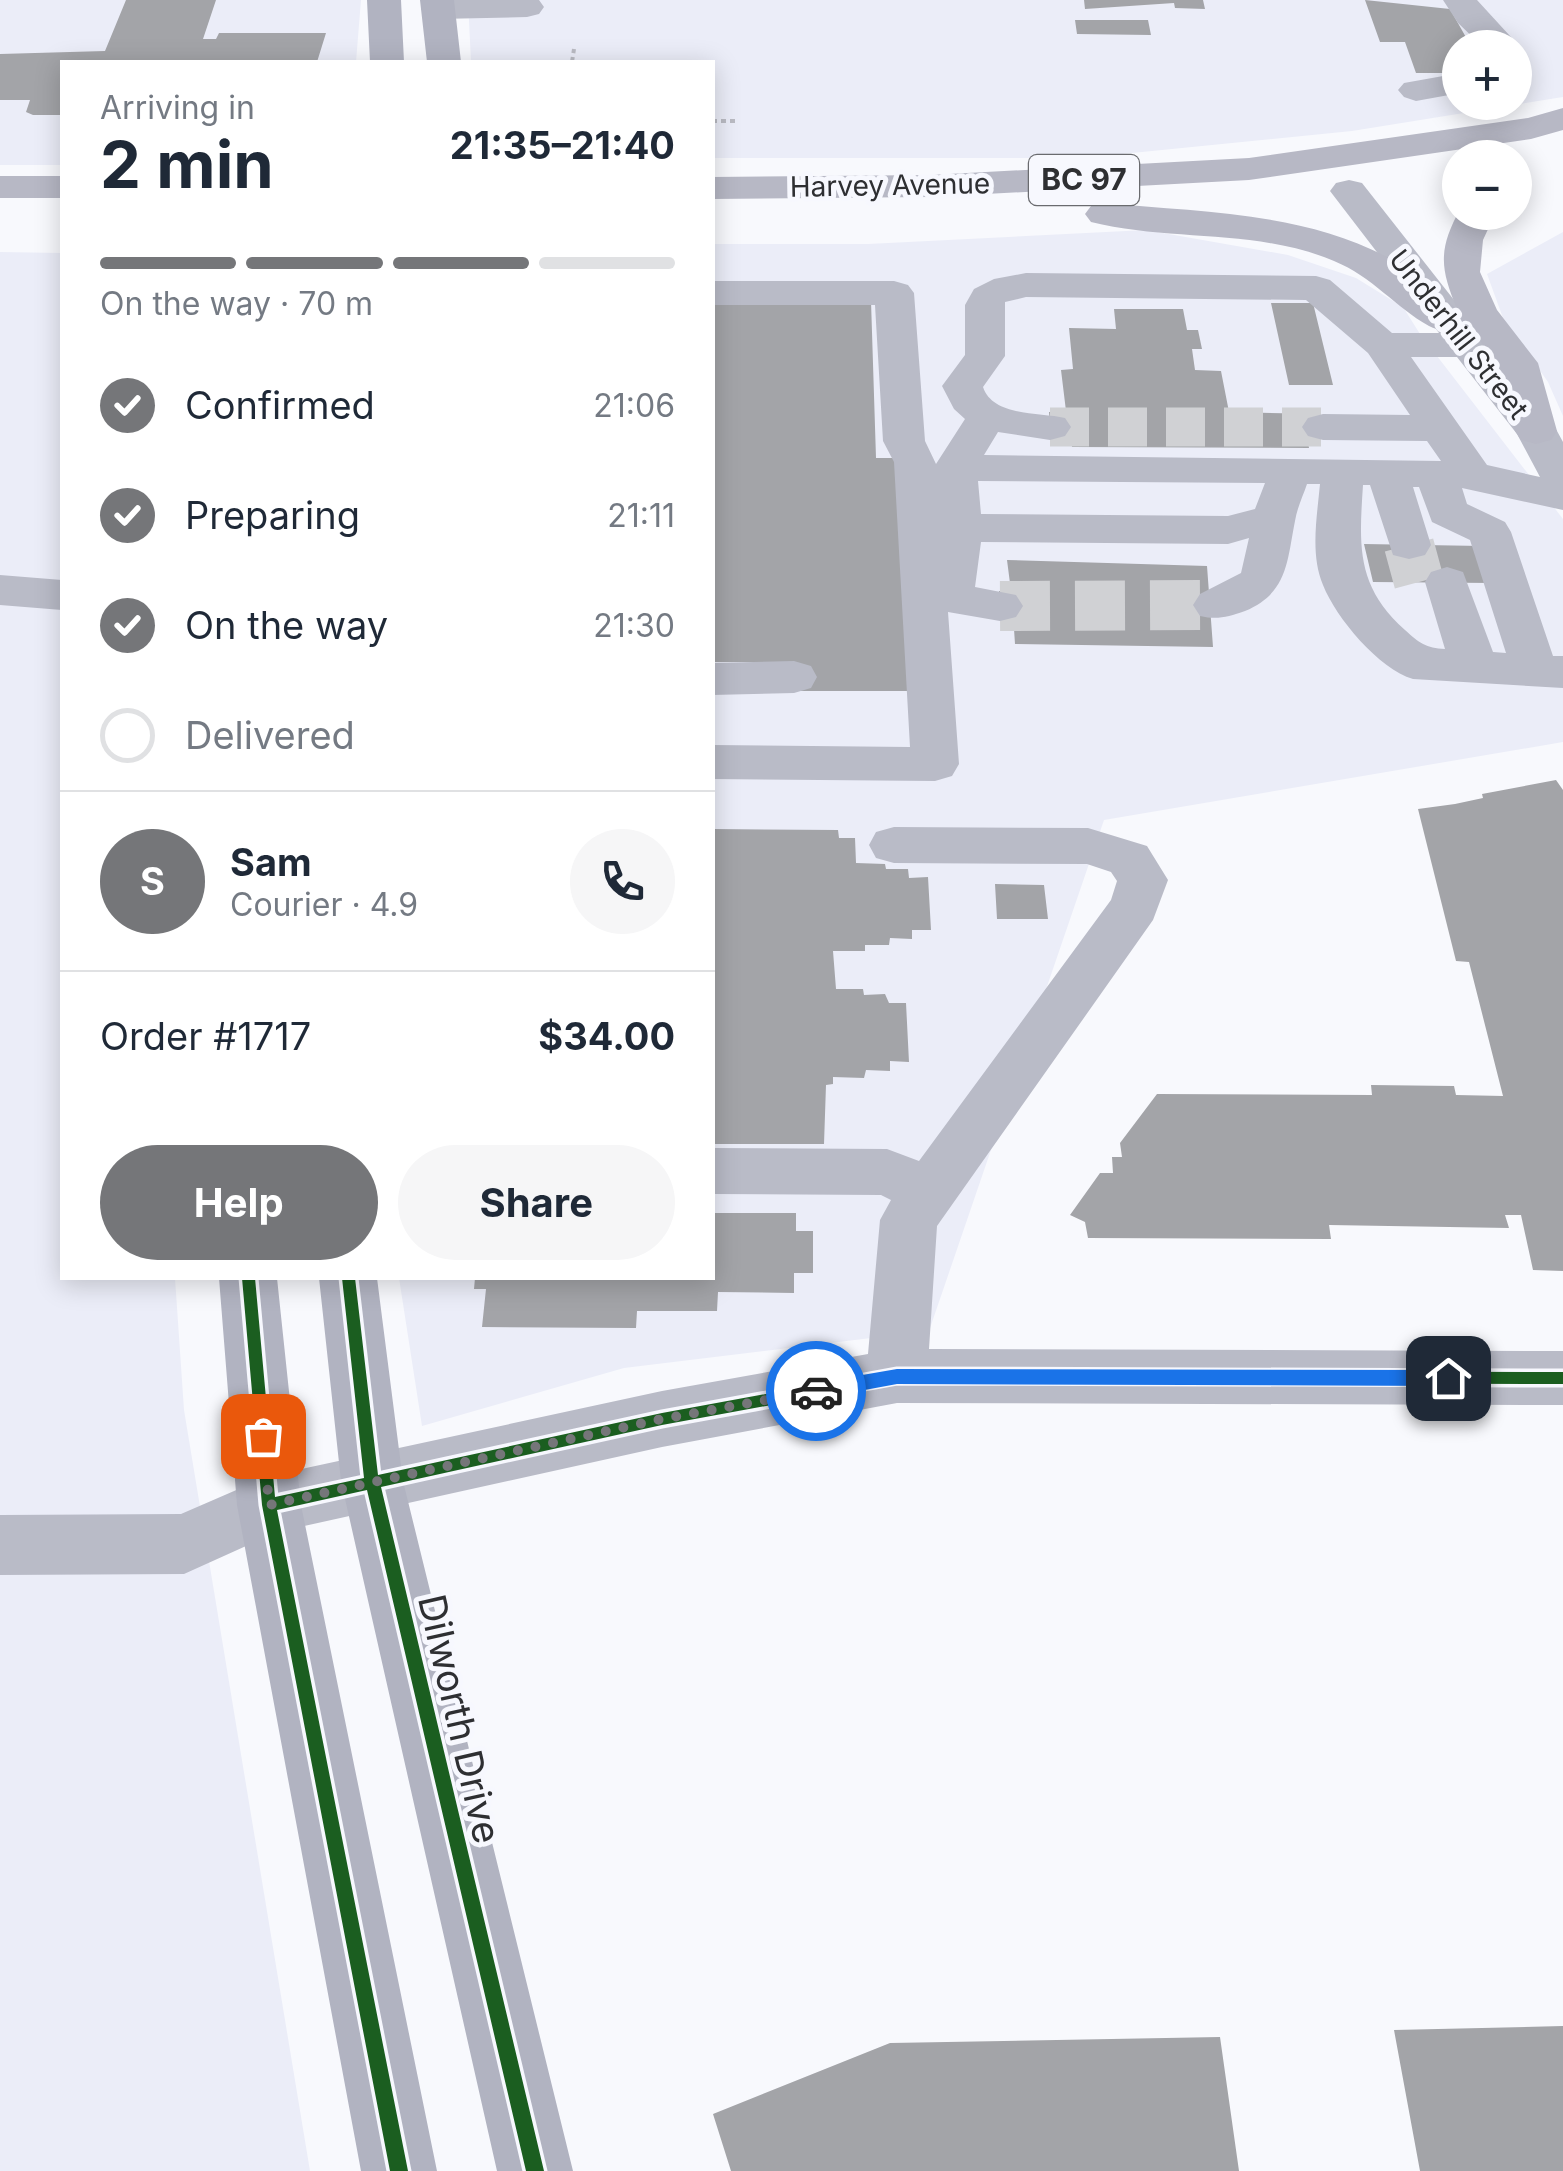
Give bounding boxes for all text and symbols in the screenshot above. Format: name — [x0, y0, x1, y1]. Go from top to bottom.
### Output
map controls — [1442, 30, 1532, 230]
button: + — [1442, 30, 1532, 120]
text: Arriving in — [100, 88, 255, 127]
text: 21:35–21:40 — [450, 122, 675, 168]
text: 2 min — [100, 125, 274, 204]
button: − — [1442, 140, 1532, 230]
road number: BC 97 — [1029, 155, 1139, 205]
street label: Harvey Avenue — [789, 166, 991, 204]
street label: Underhill Street — [1382, 243, 1536, 425]
text: On the way · 70 m — [100, 284, 373, 323]
icon: check — [100, 378, 155, 433]
text: Confirmed — [185, 382, 375, 428]
text: 21:06 — [593, 386, 675, 425]
icon: check — [100, 488, 155, 543]
text: Preparing — [185, 492, 360, 538]
text: 21:11 — [607, 496, 675, 535]
icon: check — [100, 598, 155, 653]
text: On the way — [185, 602, 388, 648]
text: 21:30 — [593, 606, 675, 645]
text: Delivered — [185, 712, 355, 758]
button: phone — [570, 829, 675, 934]
text: Sam — [230, 839, 312, 885]
text: S — [140, 858, 165, 904]
text: Courier · 4.9 — [230, 885, 418, 924]
text: Order #1717 — [100, 1013, 311, 1059]
text: $34.00 — [538, 1013, 675, 1059]
button: Help — [100, 1145, 378, 1260]
button: Share — [398, 1145, 675, 1260]
pin — [1406, 1336, 1491, 1421]
courier — [766, 1341, 866, 1441]
icon: home — [1421, 1351, 1476, 1406]
icon: car — [789, 1364, 844, 1419]
pin — [221, 1394, 306, 1479]
icon: bag — [236, 1409, 291, 1464]
street label: Dilworth Drive — [409, 1590, 511, 1848]

